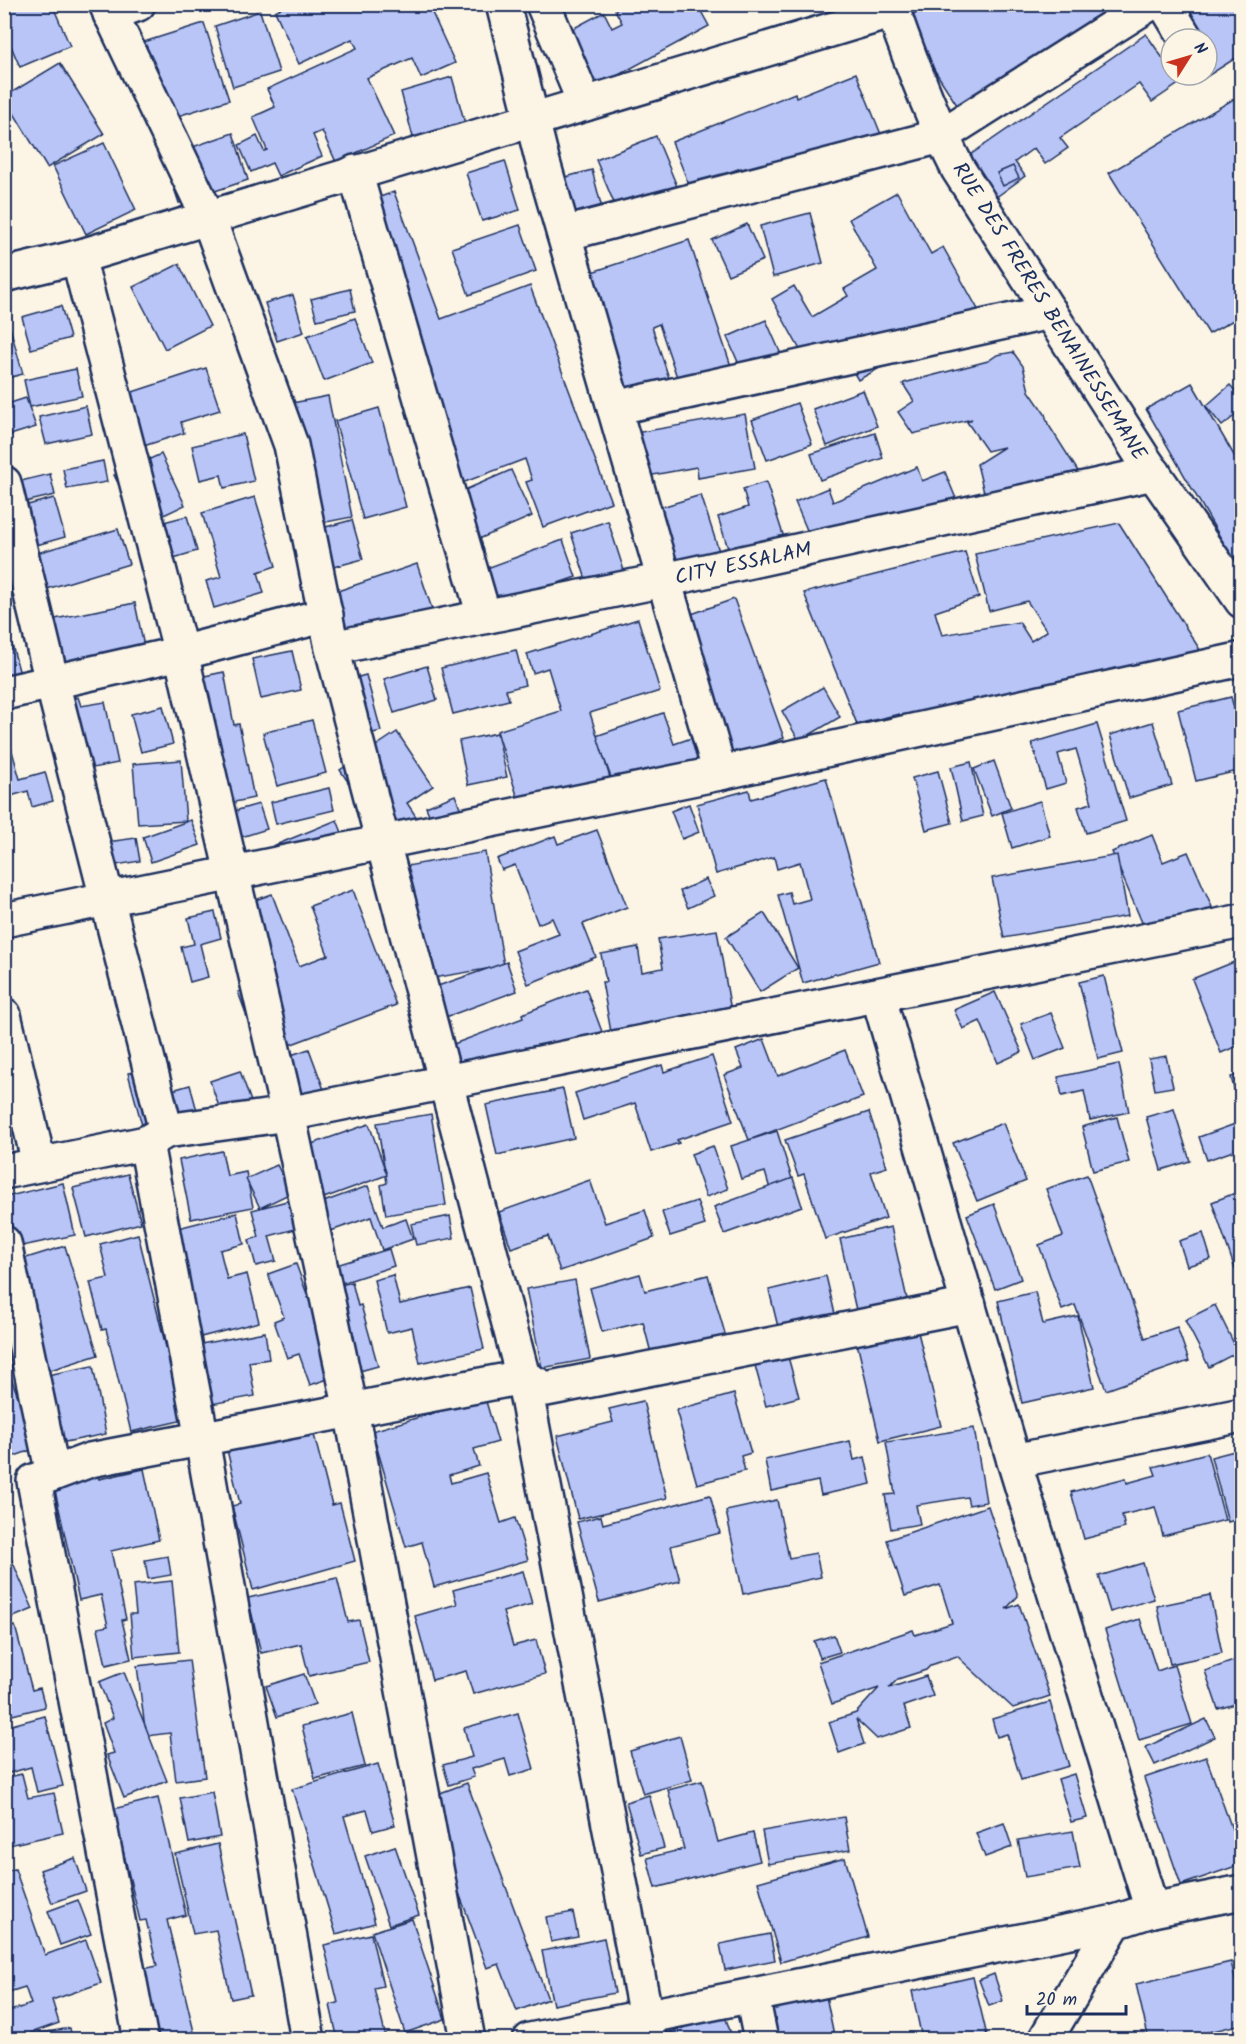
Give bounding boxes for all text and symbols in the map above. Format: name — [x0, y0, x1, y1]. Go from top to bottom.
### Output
north arrow — [1159, 27, 1219, 87]
text: N — [1187, 37, 1213, 60]
street label: RUE DES FRERES BENAINESSEMANE — [943, 156, 1155, 468]
street label: CITY ESSALAM — [672, 534, 815, 595]
scale bar — [1027, 1978, 1126, 2016]
text: 20 m — [1036, 1986, 1077, 2015]

